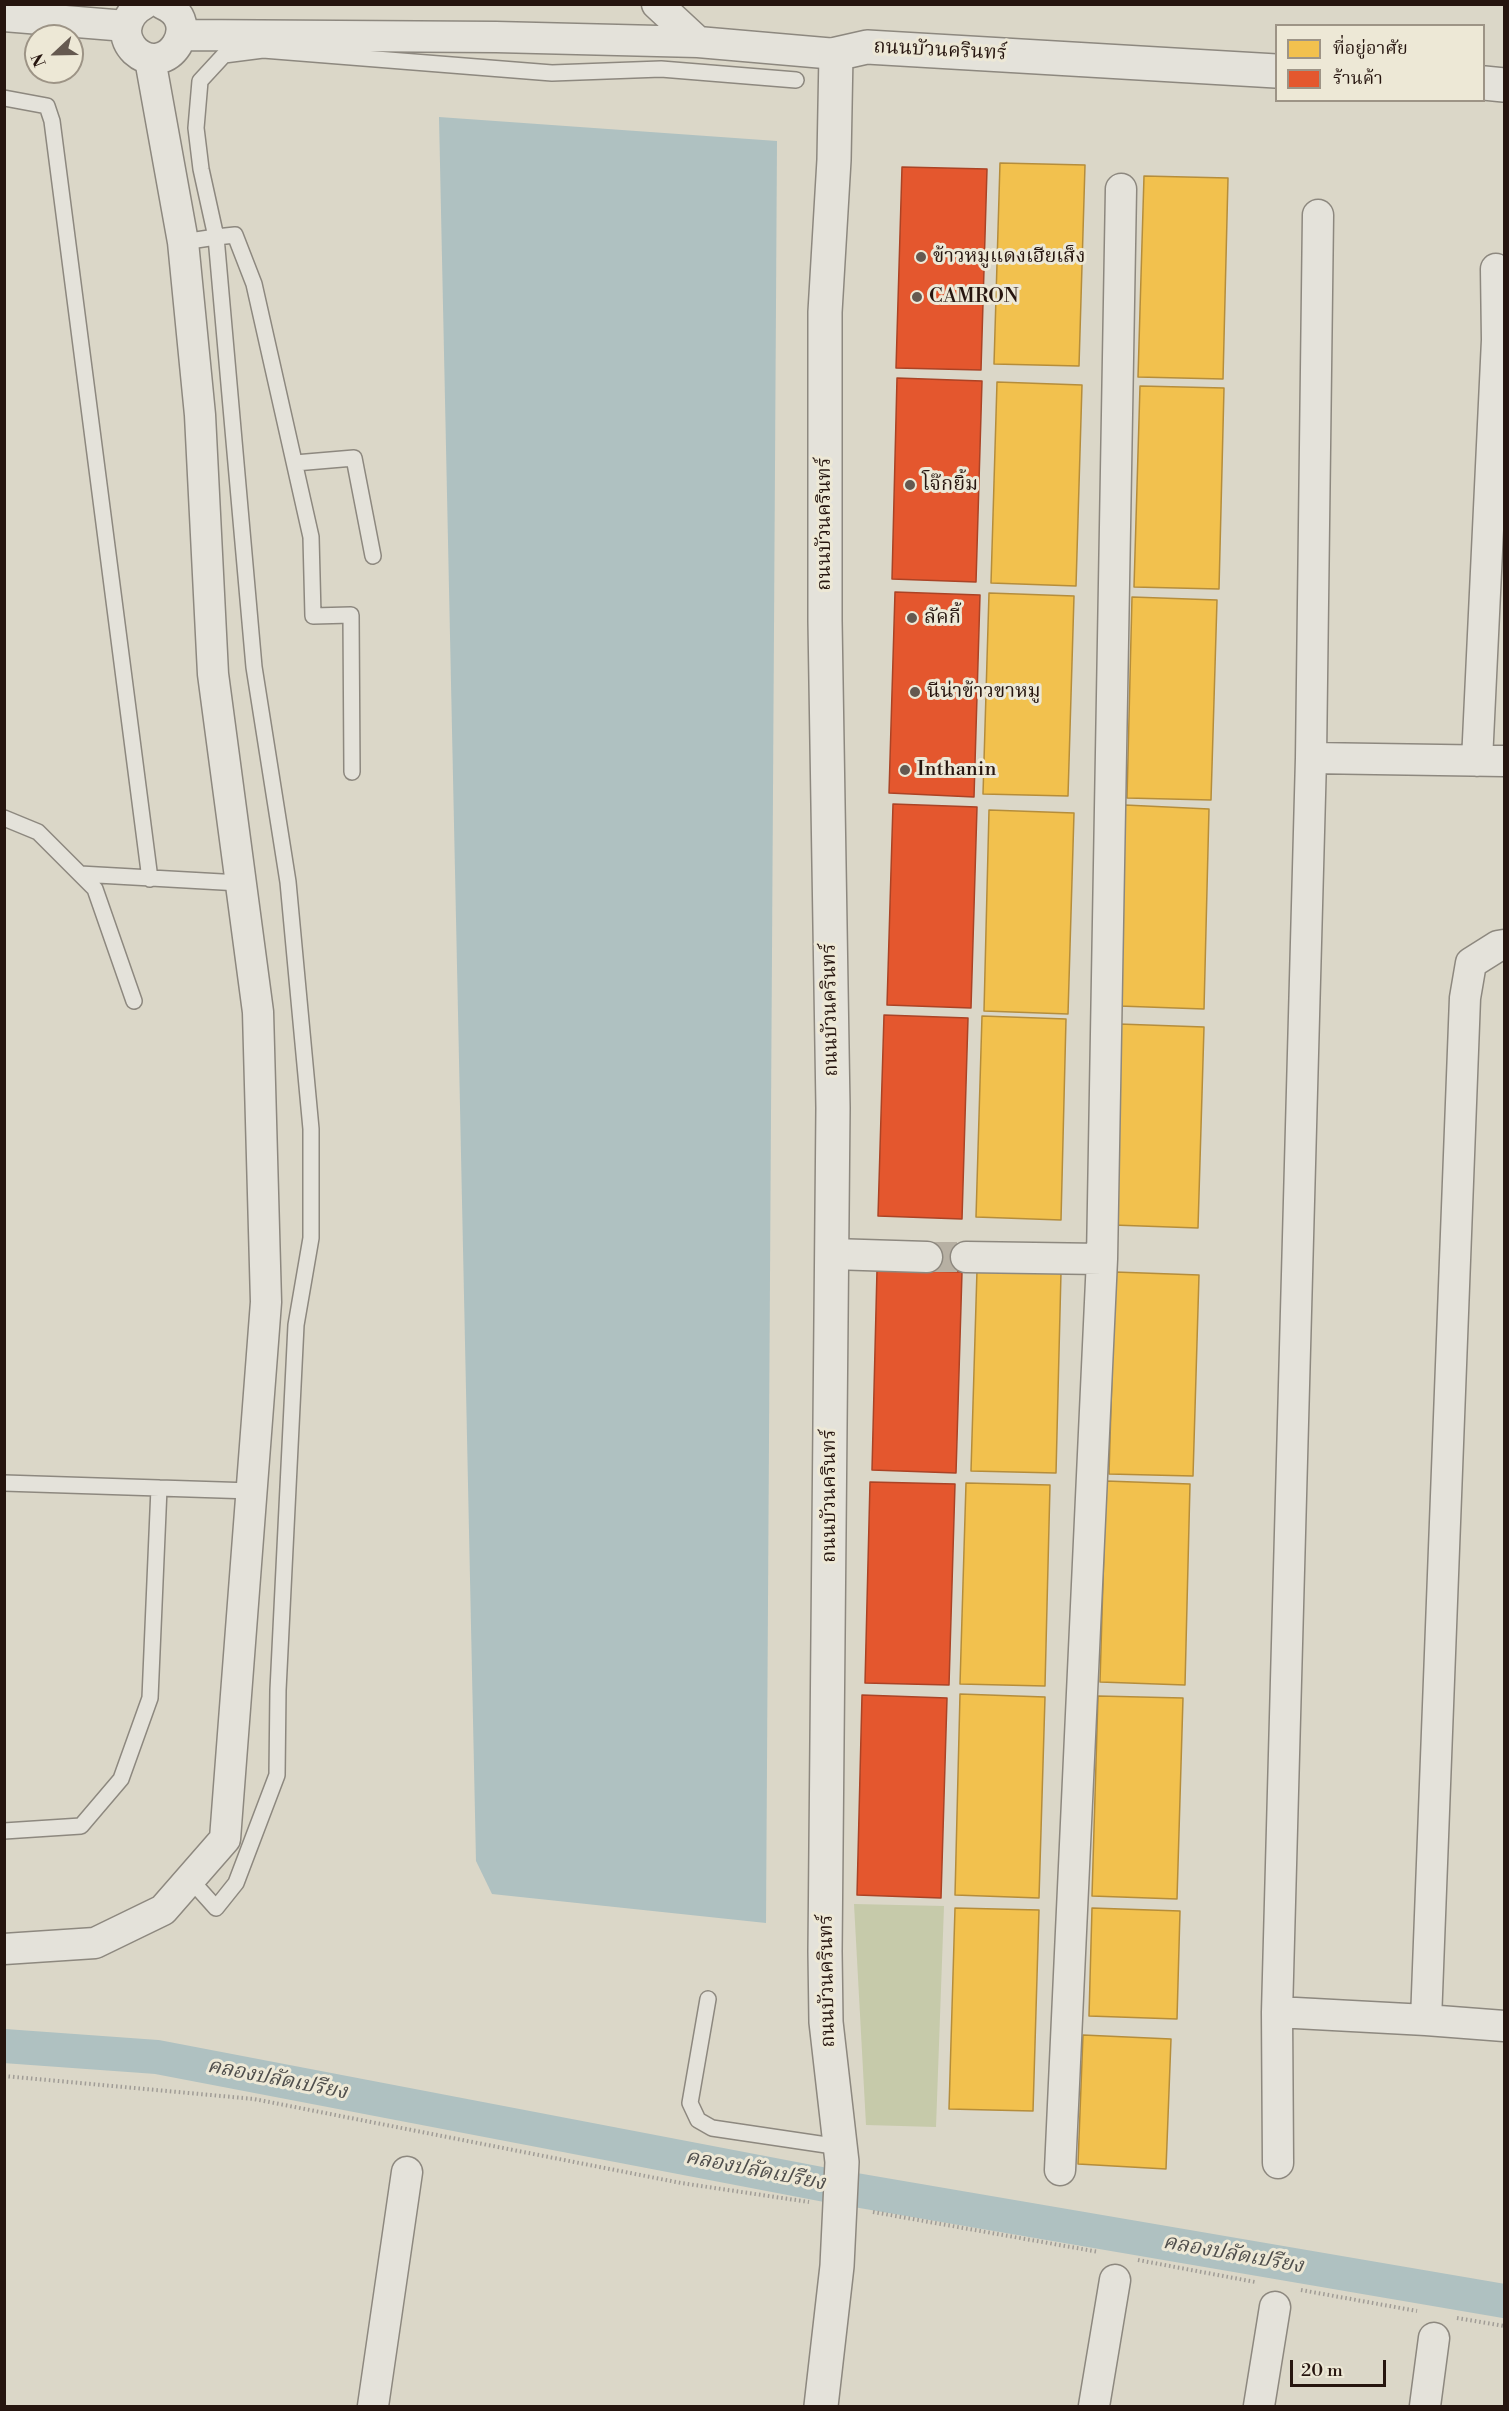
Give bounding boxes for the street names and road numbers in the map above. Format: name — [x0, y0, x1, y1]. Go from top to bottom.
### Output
street label: ถนนบัวนครินทร์ — [873, 36, 1007, 66]
street label: ถนนบัวนครินทร์ — [813, 457, 837, 591]
street label: ถนนบัวนครินทร์ — [818, 943, 844, 1077]
street label: ถนนบัวนครินทร์ — [818, 1429, 842, 1563]
street label: ถนนบัวนครินทร์ — [815, 1914, 841, 2048]

